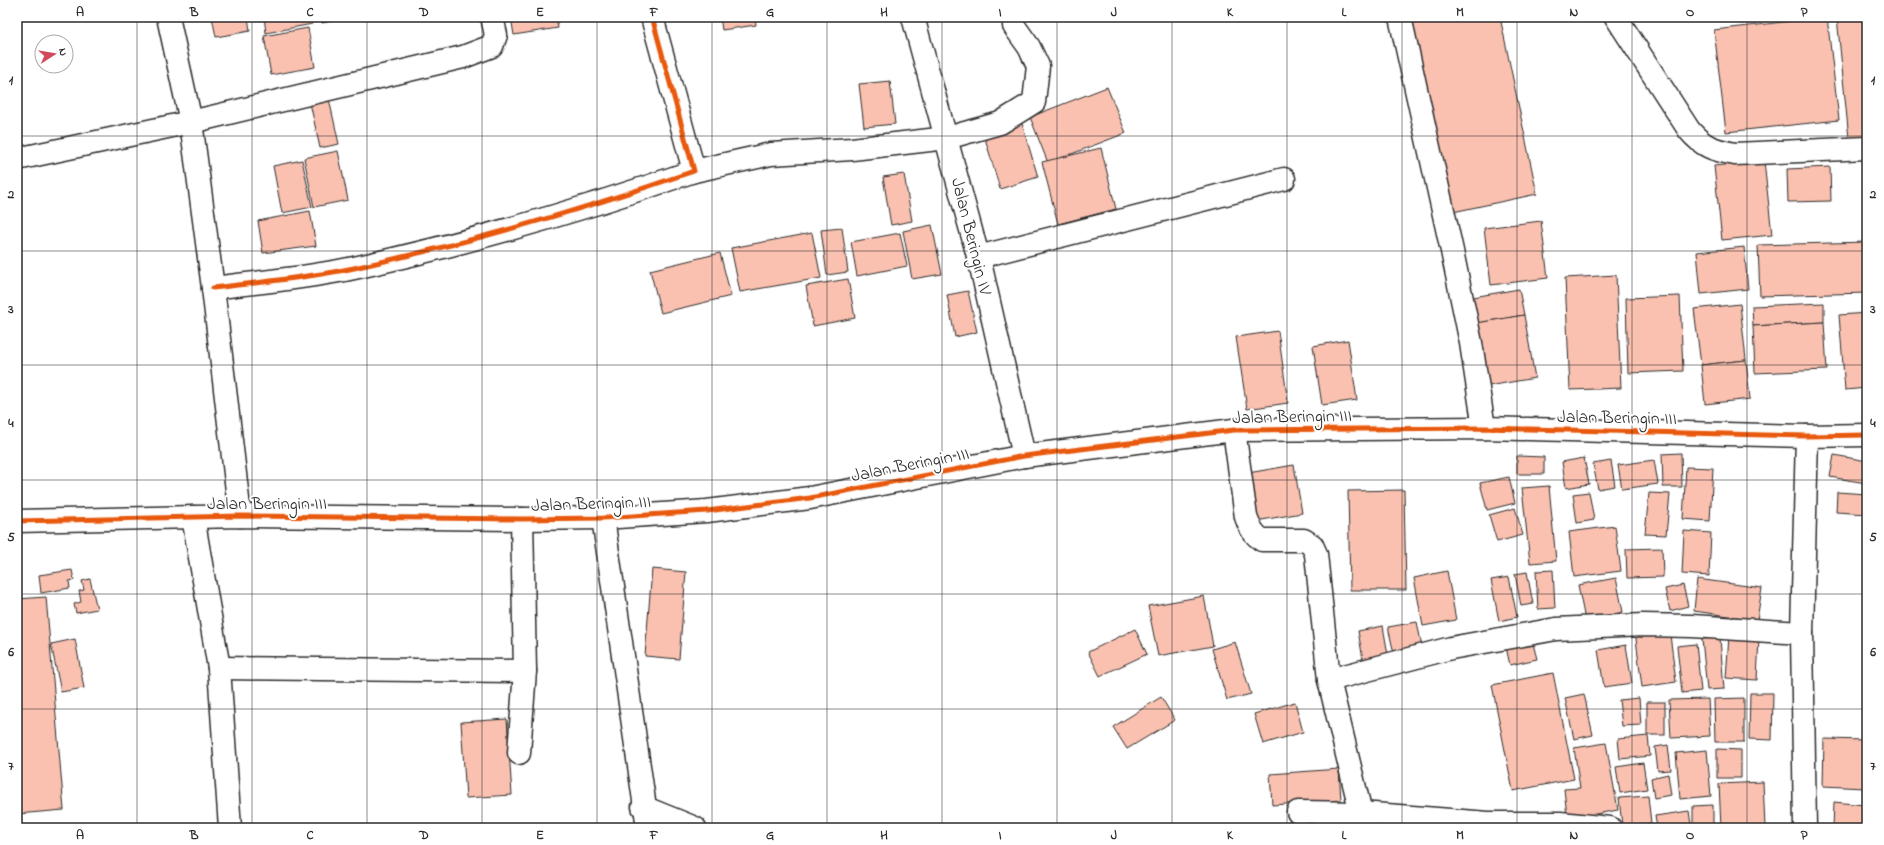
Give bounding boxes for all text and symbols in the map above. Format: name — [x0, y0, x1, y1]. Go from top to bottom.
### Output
text: A — [76, 3, 84, 22]
text: B — [189, 3, 199, 22]
text: C — [306, 3, 314, 22]
text: D — [418, 3, 429, 22]
text: E — [536, 3, 544, 22]
text: F — [649, 3, 659, 22]
text: G — [766, 3, 774, 22]
text: H — [880, 3, 888, 22]
text: I — [998, 3, 1002, 22]
text: J — [1111, 3, 1117, 22]
text: K — [1227, 3, 1234, 22]
text: L — [1342, 3, 1348, 22]
text: M — [1456, 3, 1464, 22]
text: N — [1570, 3, 1579, 22]
text: O — [1686, 3, 1695, 22]
text: P — [1801, 3, 1808, 22]
north arrow — [34, 34, 74, 74]
text: N — [54, 47, 71, 57]
text: 1 — [9, 71, 14, 90]
text: 1 — [1871, 71, 1876, 90]
street label: Jalan Beringin IV — [942, 175, 997, 299]
text: 2 — [7, 185, 15, 204]
text: 2 — [1869, 185, 1877, 204]
text: 3 — [7, 300, 14, 319]
text: 3 — [1869, 300, 1876, 319]
street label: Jalan Beringin III — [1232, 404, 1352, 433]
street label: Jalan Beringin III — [1557, 405, 1677, 434]
text: 4 — [7, 414, 14, 433]
text: 4 — [1869, 414, 1876, 433]
street label: Jalan Beringin III — [849, 442, 972, 491]
street label: Jalan Beringin III — [531, 490, 651, 521]
street label: Jalan Beringin III — [207, 492, 327, 519]
text: 5 — [7, 528, 15, 547]
text: 5 — [1869, 528, 1877, 547]
text: 6 — [7, 643, 14, 662]
text: 6 — [1869, 643, 1876, 662]
text: 7 — [8, 757, 14, 776]
text: 7 — [1870, 757, 1876, 776]
text: A — [76, 826, 84, 845]
text: B — [189, 826, 199, 845]
text: C — [306, 826, 314, 845]
text: D — [418, 826, 429, 845]
text: E — [536, 826, 544, 845]
text: F — [649, 826, 659, 845]
text: G — [766, 826, 774, 845]
text: H — [880, 826, 888, 845]
text: I — [998, 826, 1002, 845]
text: J — [1111, 826, 1117, 845]
text: K — [1227, 826, 1234, 845]
text: L — [1342, 826, 1348, 845]
text: M — [1456, 826, 1464, 845]
text: N — [1570, 826, 1579, 845]
text: O — [1686, 826, 1695, 845]
text: P — [1801, 826, 1808, 845]

